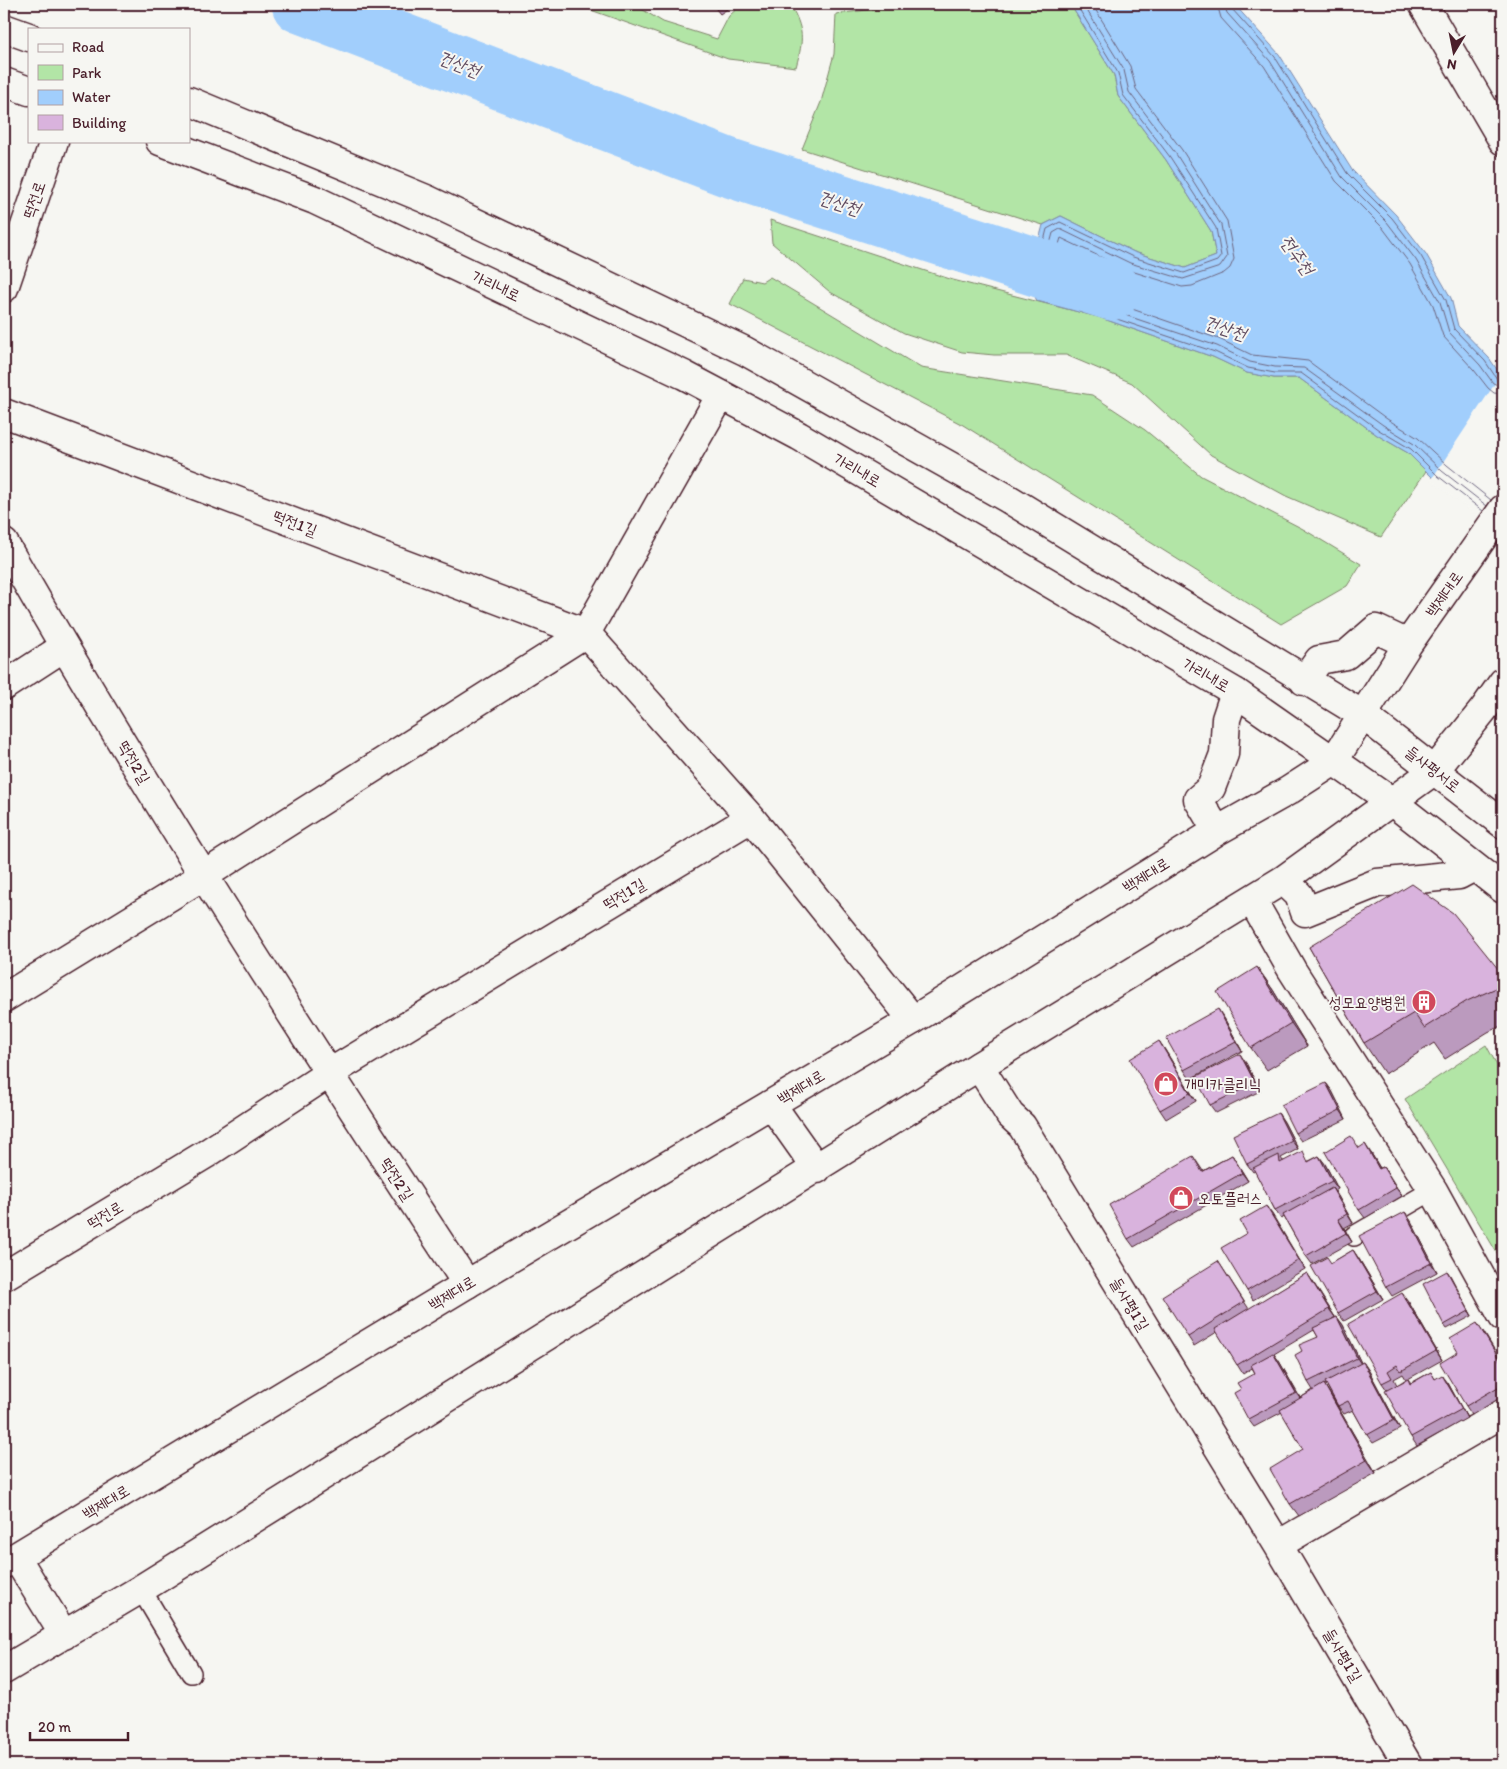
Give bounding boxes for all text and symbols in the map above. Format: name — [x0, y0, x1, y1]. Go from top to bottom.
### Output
legend — [28, 28, 190, 142]
north arrow — [1430, 28, 1480, 78]
text: Road — [72, 38, 105, 56]
water label: 건산천 — [435, 46, 485, 83]
text: N — [1446, 55, 1458, 74]
text: Park — [72, 64, 102, 82]
text: Water — [72, 88, 111, 106]
text: Building — [72, 114, 126, 132]
street label: 떡전로 — [19, 179, 49, 221]
water label: 건산천 — [815, 186, 865, 221]
water label: 전주천 — [1275, 231, 1320, 280]
street label: 가리내로 — [469, 267, 523, 305]
water label: 건산천 — [1201, 311, 1251, 346]
street label: 가리내로 — [830, 449, 884, 491]
street label: 떡전1길 — [270, 506, 320, 540]
street label: 백제대로 — [1421, 567, 1467, 621]
street label: 가리내로 — [1179, 654, 1233, 696]
street label: 떡전2길 — [114, 737, 154, 787]
street label: 들사평서로 — [1402, 742, 1464, 796]
street label: 백제대로 — [1119, 853, 1173, 897]
street label: 떡전1길 — [599, 874, 649, 914]
building icon: 성모요양병원 — [1411, 989, 1437, 1015]
place label: 성모요양병원 — [1329, 993, 1406, 1012]
street label: 백제대로 — [774, 1066, 828, 1108]
shop icon: 개미카클리닉 — [1153, 1071, 1179, 1097]
place label: 개미카클리닉 — [1184, 1075, 1261, 1094]
street label: 떡전2길 — [376, 1154, 418, 1204]
shop icon: 오토플러스 — [1168, 1185, 1194, 1211]
place label: 오토플러스 — [1198, 1189, 1262, 1208]
street label: 떡전로 — [84, 1197, 126, 1233]
street label: 백제대로 — [425, 1272, 479, 1314]
street label: 들사평1길 — [1107, 1274, 1153, 1334]
street label: 백제대로 — [79, 1481, 133, 1523]
street label: 들사평1길 — [1320, 1625, 1366, 1685]
scale bar — [30, 1709, 128, 1741]
text: 20 m — [38, 1718, 72, 1736]

